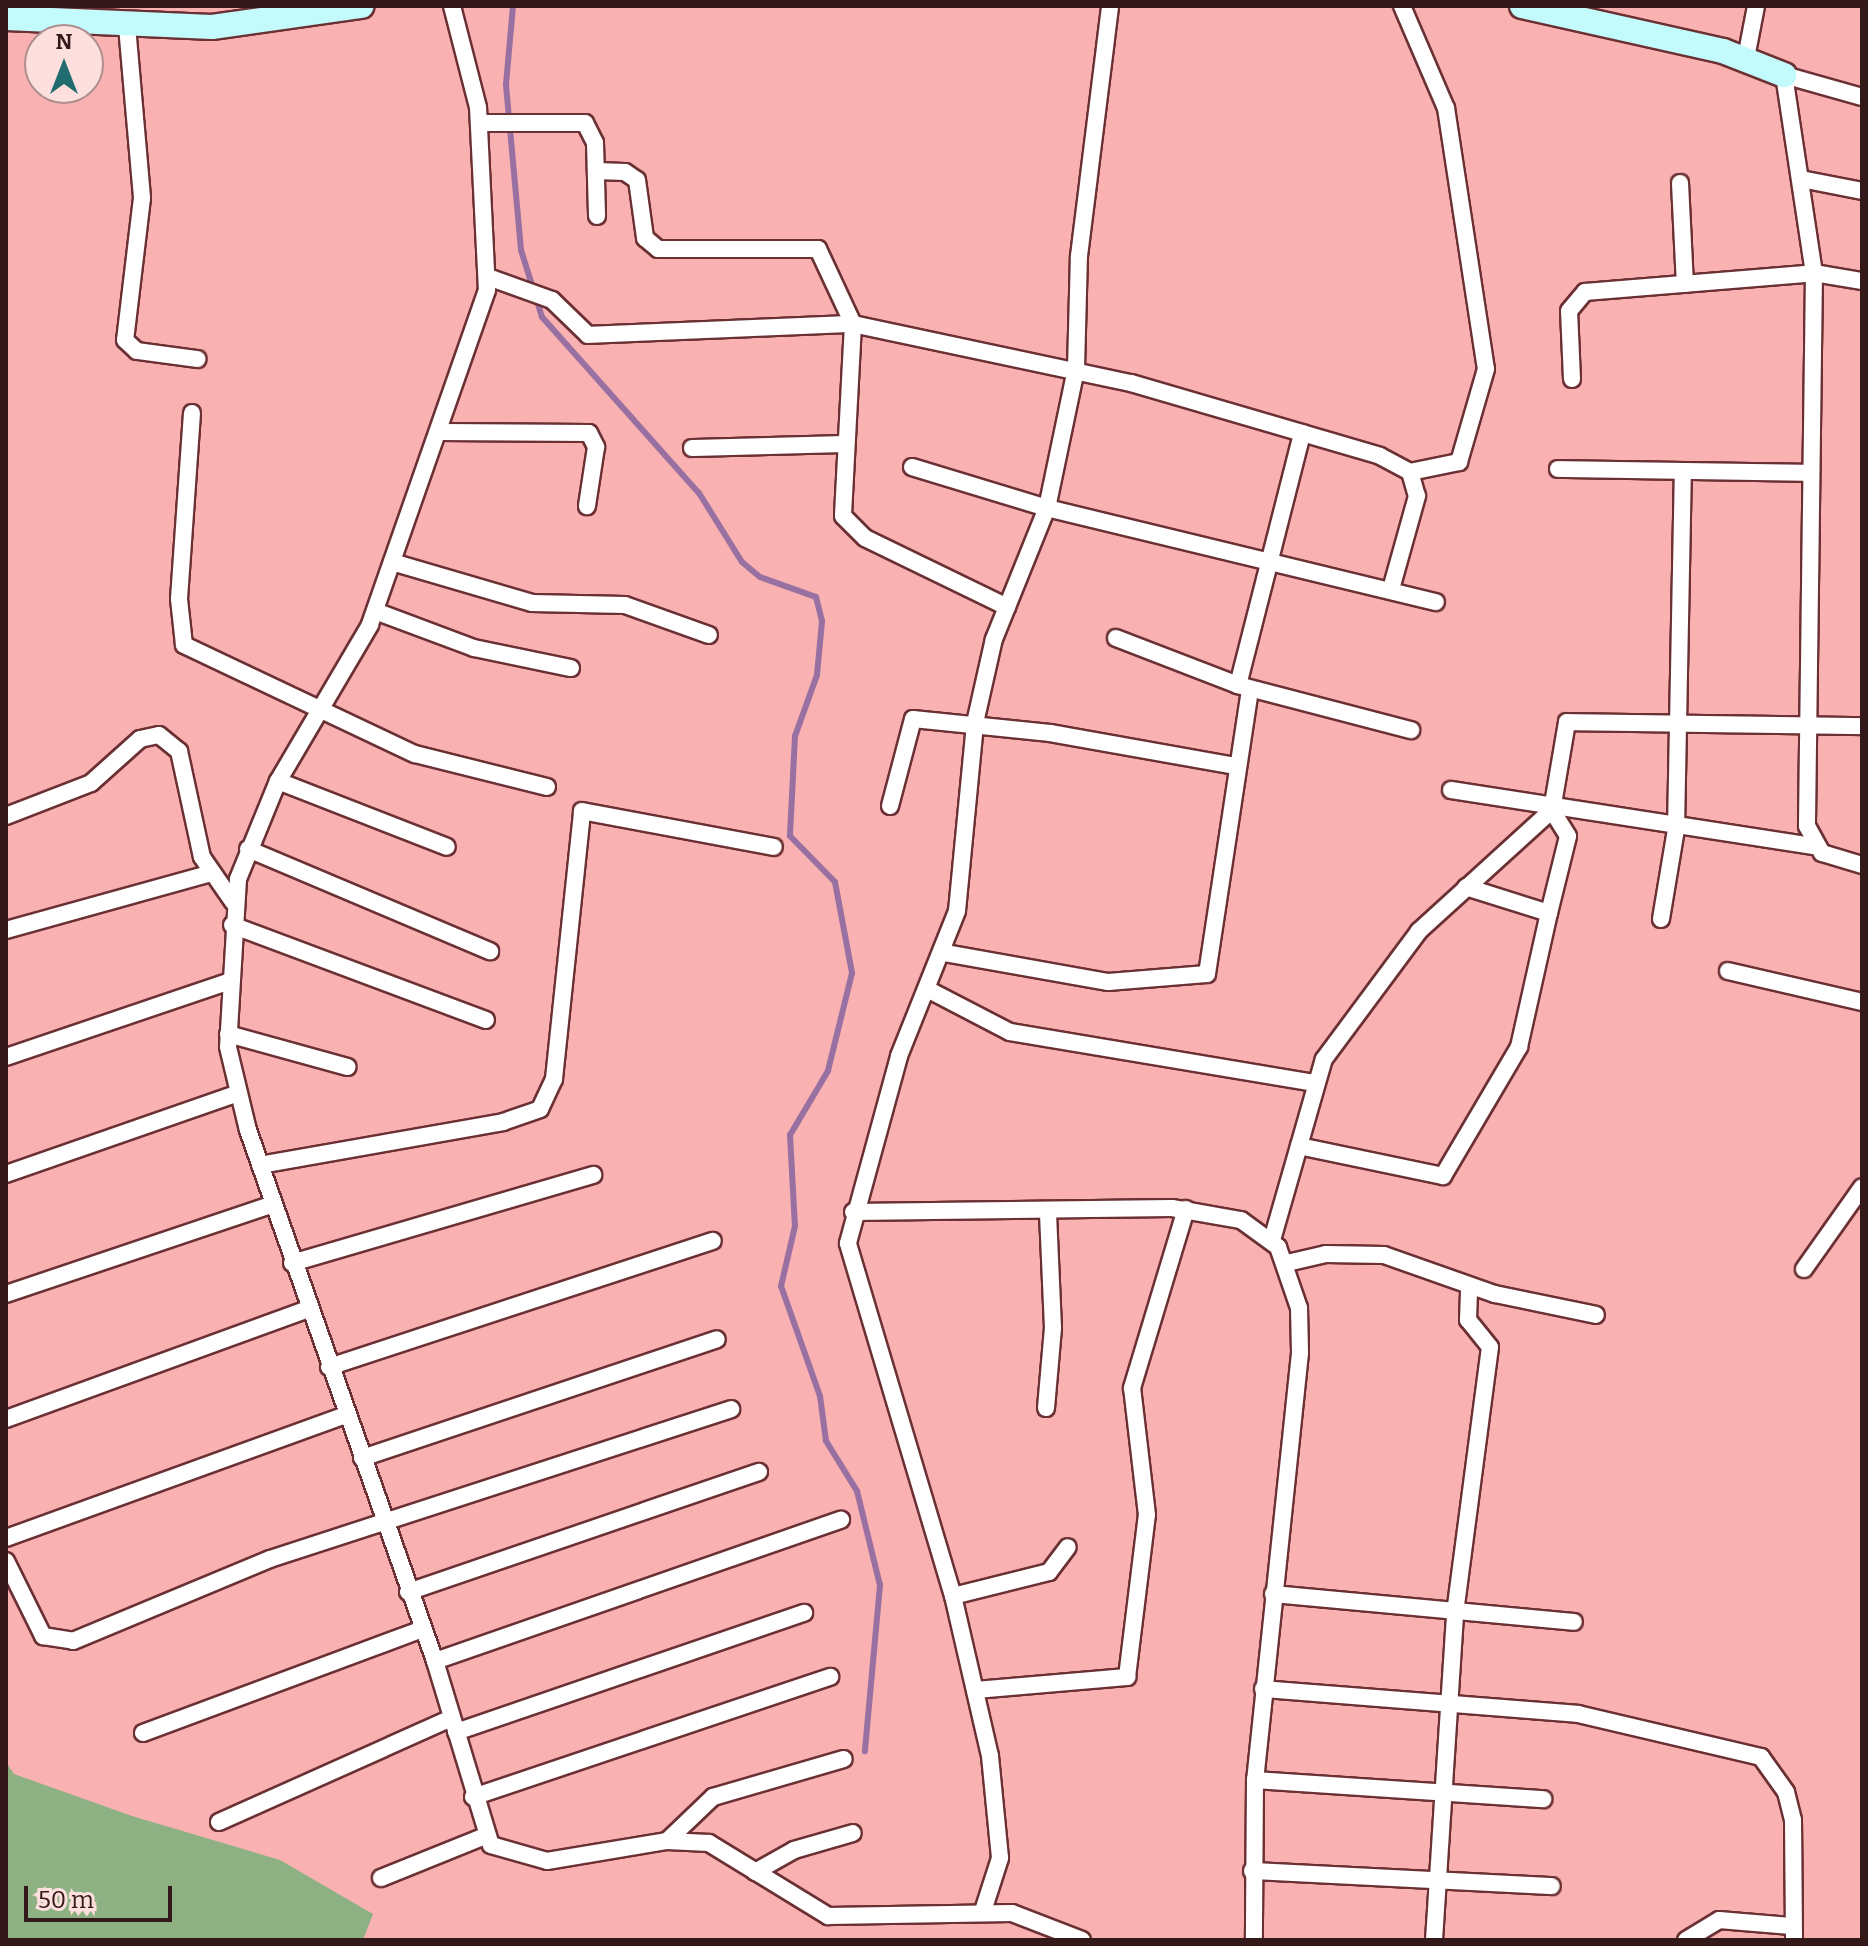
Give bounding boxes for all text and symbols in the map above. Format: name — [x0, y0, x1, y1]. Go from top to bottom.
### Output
north arrow — [24, 24, 104, 104]
text: N — [56, 28, 72, 55]
scale bar — [28, 1870, 176, 1920]
text: 50 m — [38, 1886, 94, 1914]

